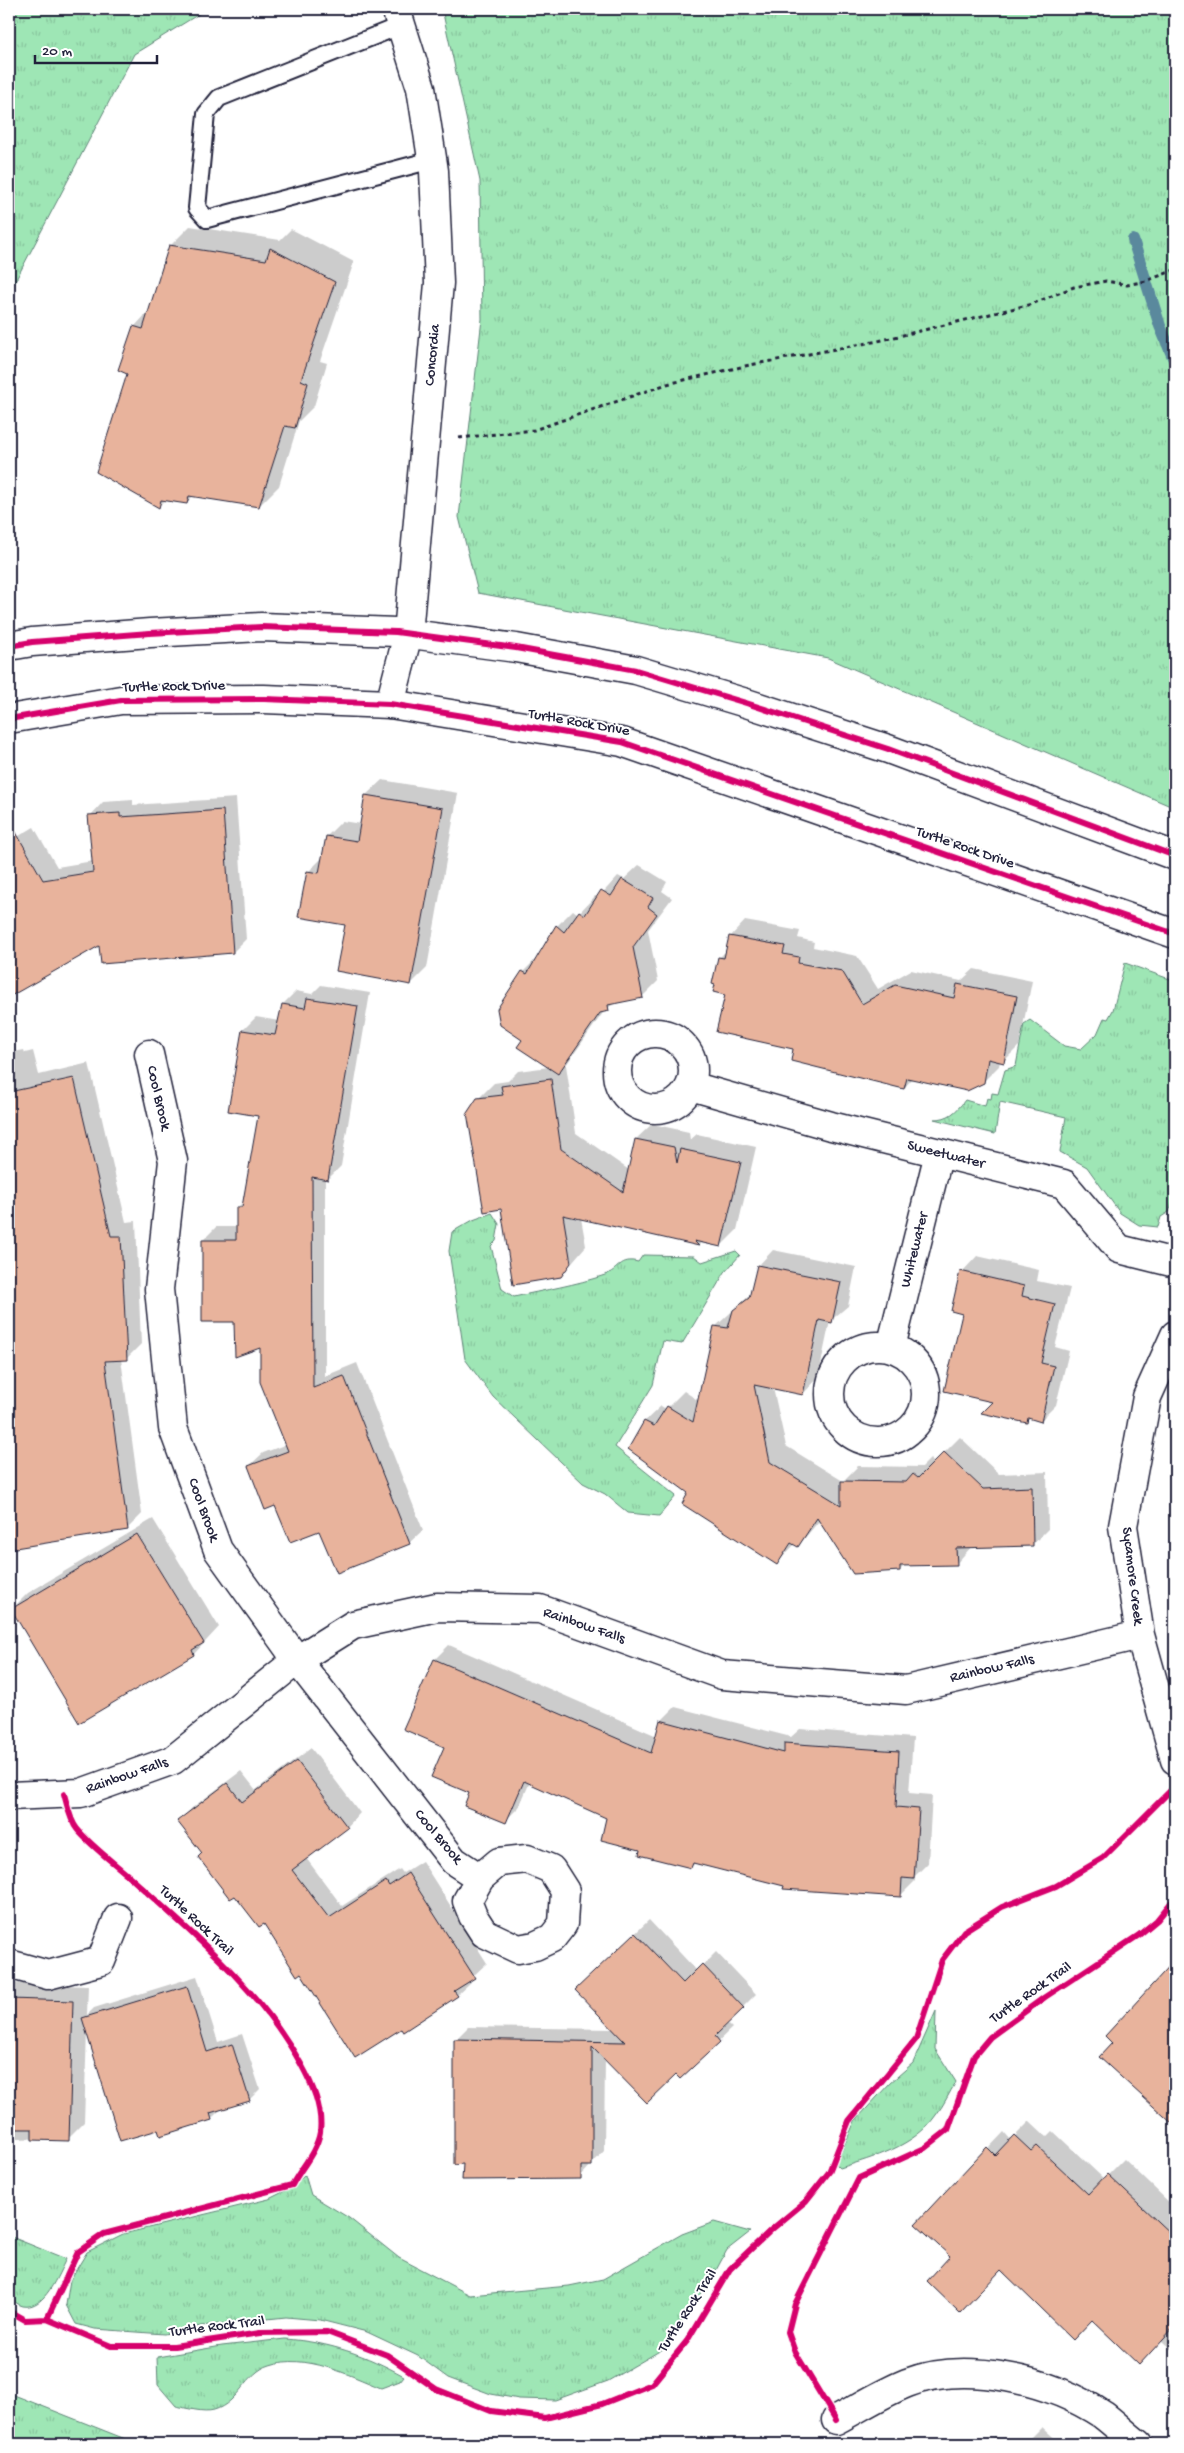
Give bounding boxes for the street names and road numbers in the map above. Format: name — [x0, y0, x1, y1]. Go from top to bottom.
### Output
street label: Concordia — [421, 323, 445, 386]
street label: Turtle Rock Drive — [122, 677, 226, 697]
street label: Turtle Rock Drive — [526, 705, 631, 741]
street label: Turtle Rock Drive — [913, 822, 1017, 873]
street label: Cool Brook — [142, 1064, 174, 1133]
street label: Sweetwater — [905, 1137, 988, 1174]
street label: Whitewater — [897, 1209, 933, 1290]
street label: Cool Brook — [183, 1476, 223, 1545]
street label: Sycamore Creek — [1117, 1526, 1147, 1627]
street label: Rainbow Falls — [541, 1604, 628, 1649]
street label: Rainbow Falls — [948, 1650, 1036, 1687]
street label: Rainbow Falls — [84, 1753, 171, 1798]
street label: Cool Brook — [410, 1806, 467, 1869]
street label: Turtle Rock Trail — [154, 1881, 237, 1960]
street label: Turtle Rock Trail — [986, 1958, 1075, 2028]
street label: Turtle Rock Trail — [654, 2266, 722, 2357]
street label: Turtle Rock Trail — [167, 2312, 266, 2342]

